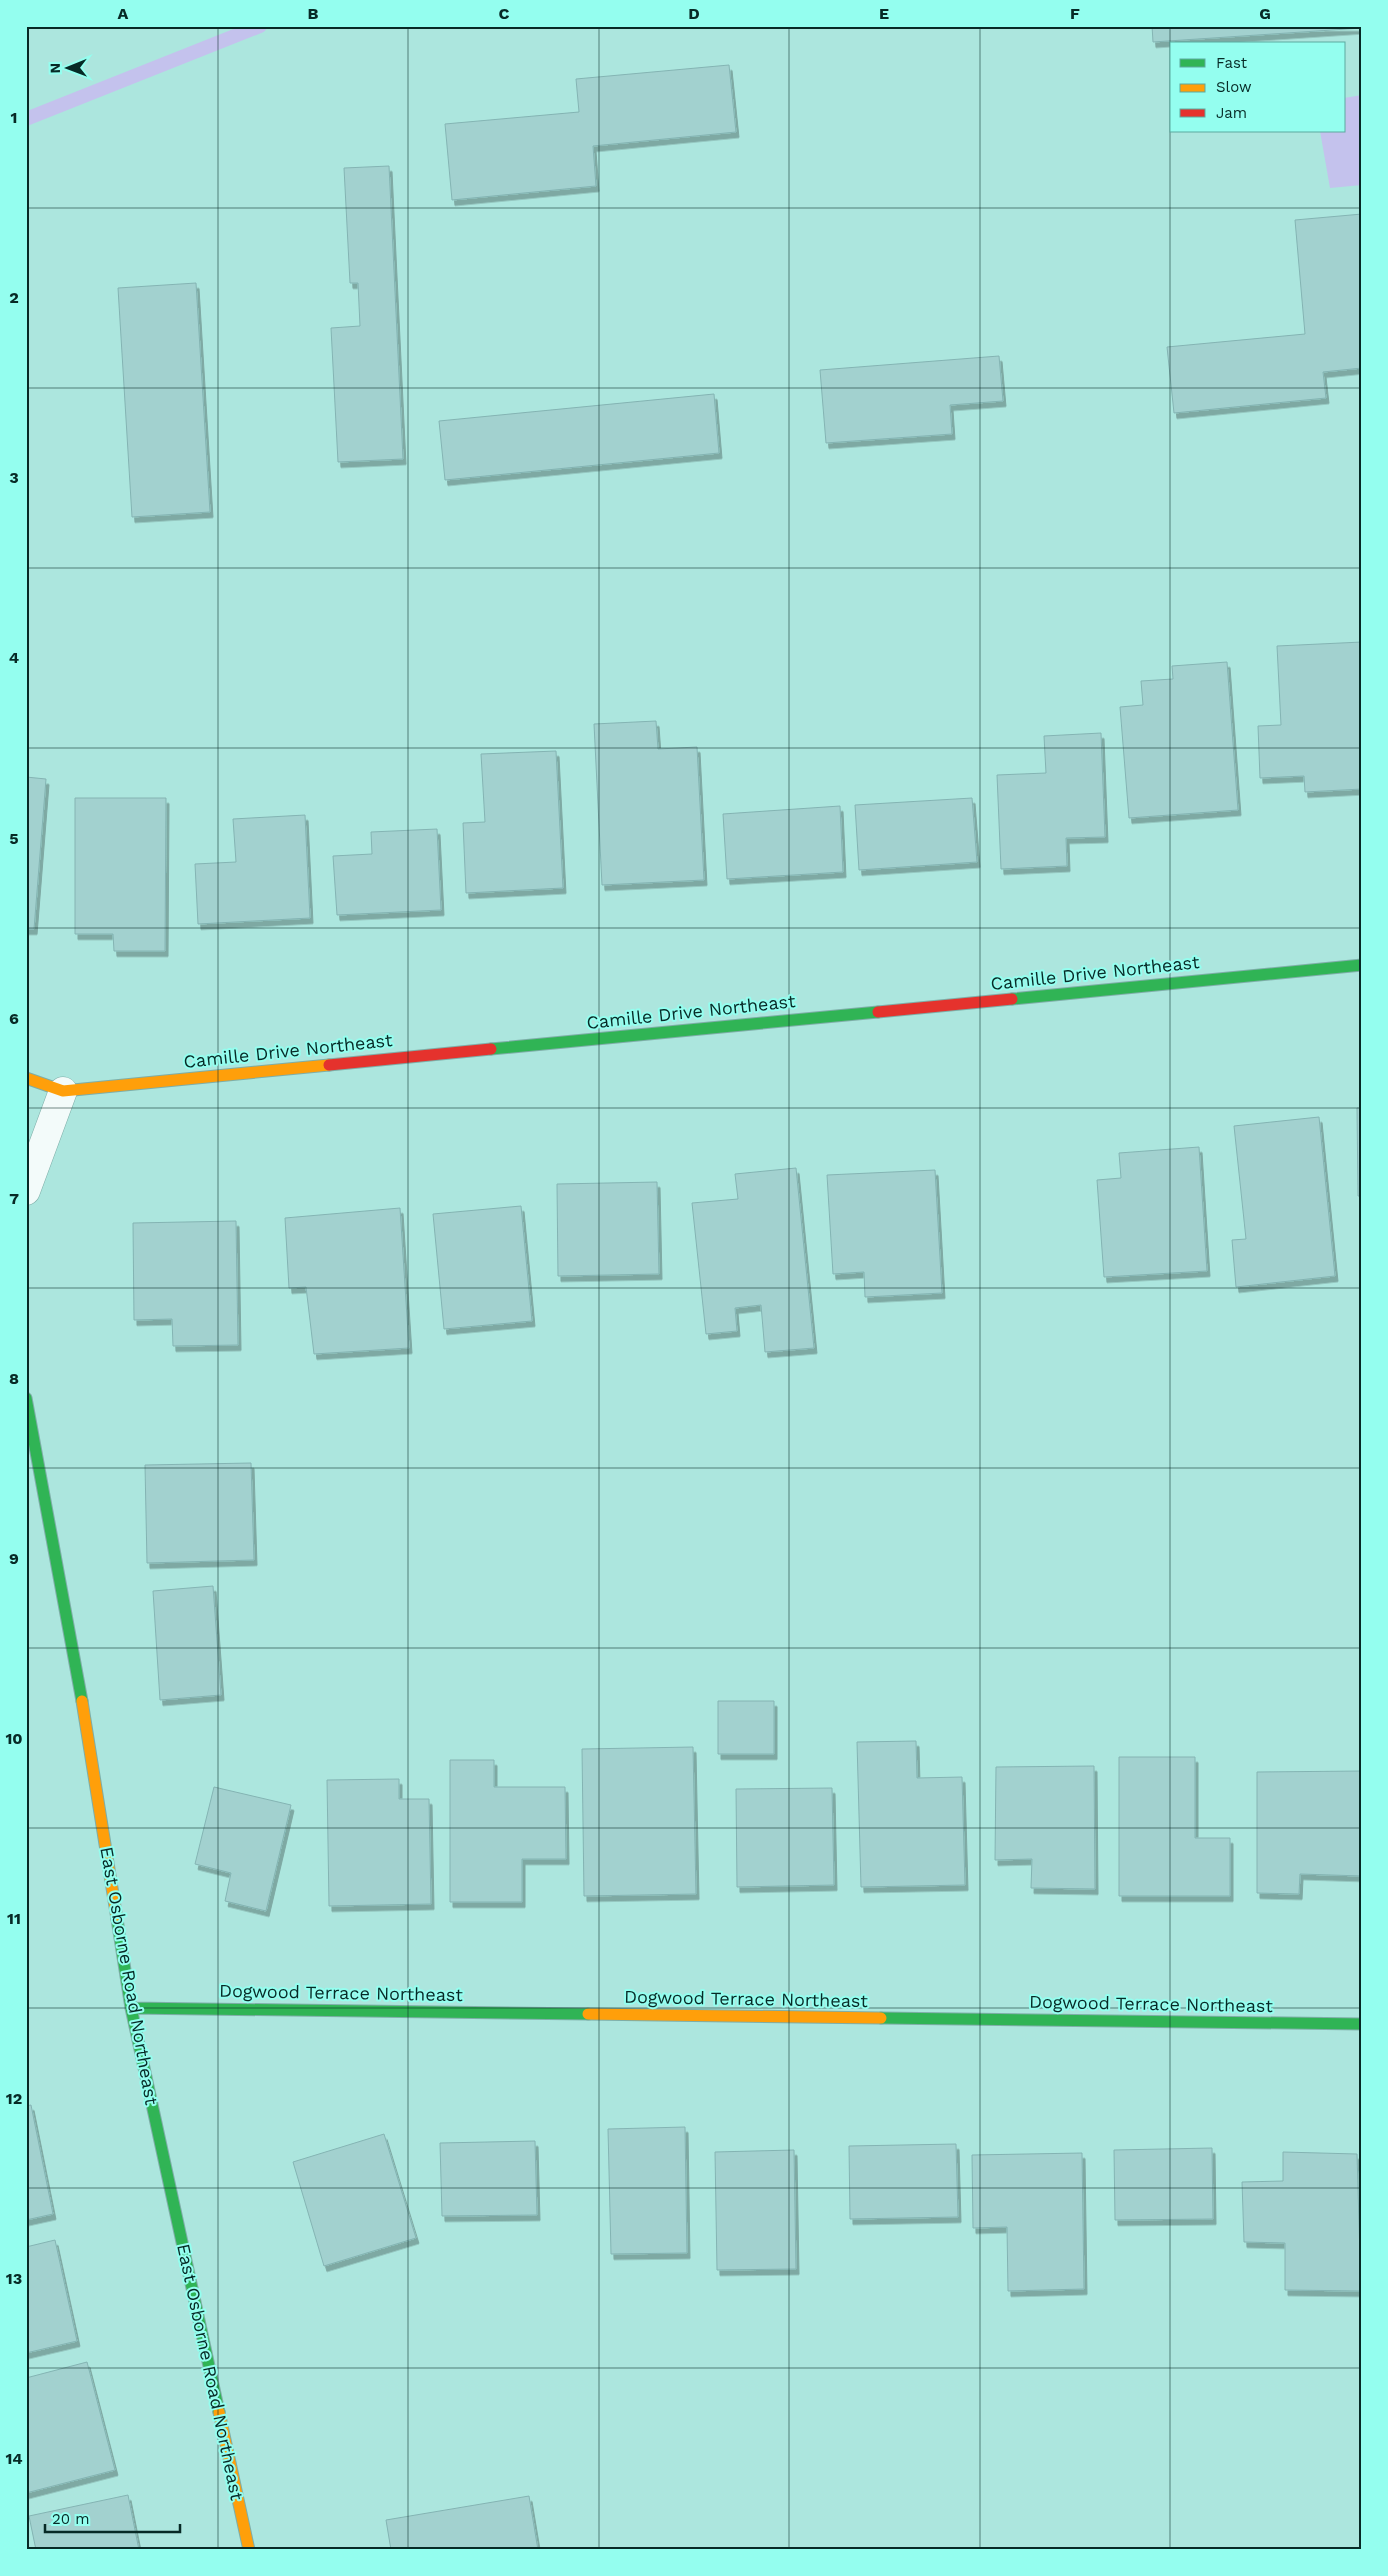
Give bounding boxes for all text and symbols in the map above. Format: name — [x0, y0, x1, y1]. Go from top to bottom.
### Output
text: A — [118, 4, 129, 23]
text: B — [308, 4, 319, 23]
text: C — [499, 4, 510, 23]
text: D — [688, 4, 700, 23]
text: E — [879, 4, 889, 23]
text: F — [1070, 4, 1080, 23]
text: G — [1259, 4, 1271, 23]
north arrow — [42, 42, 92, 92]
legend — [1170, 42, 1346, 132]
text: Fast — [1216, 54, 1248, 72]
text: N — [47, 63, 63, 74]
text: Slow — [1216, 78, 1252, 96]
text: Jam — [1216, 104, 1247, 122]
text: 1 — [11, 108, 17, 127]
text: 2 — [9, 288, 19, 307]
text: 3 — [9, 468, 19, 487]
text: 4 — [9, 648, 19, 667]
text: 5 — [9, 829, 19, 848]
street label: Camille Drive Northeast — [989, 951, 1201, 994]
street label: Camille Drive Northeast — [585, 990, 797, 1033]
text: 6 — [9, 1009, 19, 1028]
street label: Camille Drive Northeast — [182, 1029, 394, 1072]
text: 7 — [9, 1189, 19, 1208]
text: 8 — [9, 1369, 19, 1388]
text: 9 — [9, 1549, 19, 1568]
text: 10 — [5, 1729, 23, 1748]
street label: East Osborne Road Northeast — [96, 1845, 163, 2107]
text: 11 — [7, 1909, 21, 1928]
street label: Dogwood Terrace Northeast — [219, 1980, 464, 2005]
street label: Dogwood Terrace Northeast — [624, 1986, 869, 2011]
street label: Dogwood Terrace Northeast — [1029, 1991, 1274, 2016]
text: 12 — [6, 2089, 22, 2108]
street label: East Osborne Road Northeast — [173, 2242, 248, 2503]
text: 13 — [6, 2269, 22, 2288]
text: 14 — [5, 2449, 23, 2468]
scale bar — [45, 2501, 180, 2533]
text: 20 m — [52, 2510, 90, 2528]

